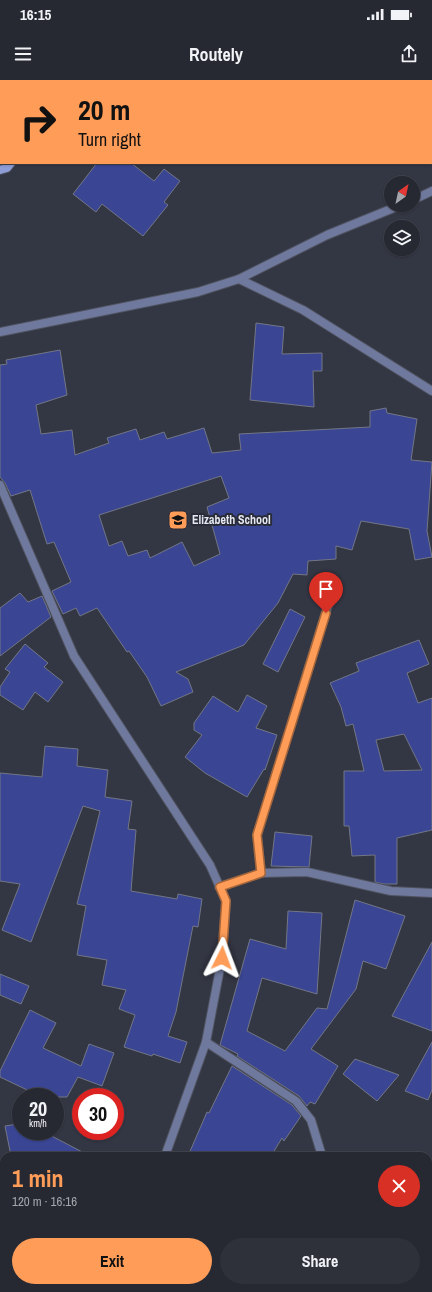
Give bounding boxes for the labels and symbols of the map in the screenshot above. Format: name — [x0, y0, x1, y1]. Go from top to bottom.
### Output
north arrow — [384, 176, 420, 212]
school or university icon: Elizabeth School — [167, 509, 189, 531]
place label: Elizabeth School — [192, 512, 271, 528]
pin — [309, 572, 343, 613]
position arrow — [201, 937, 243, 979]
speed limit sign: 30 — [72, 1088, 124, 1140]

